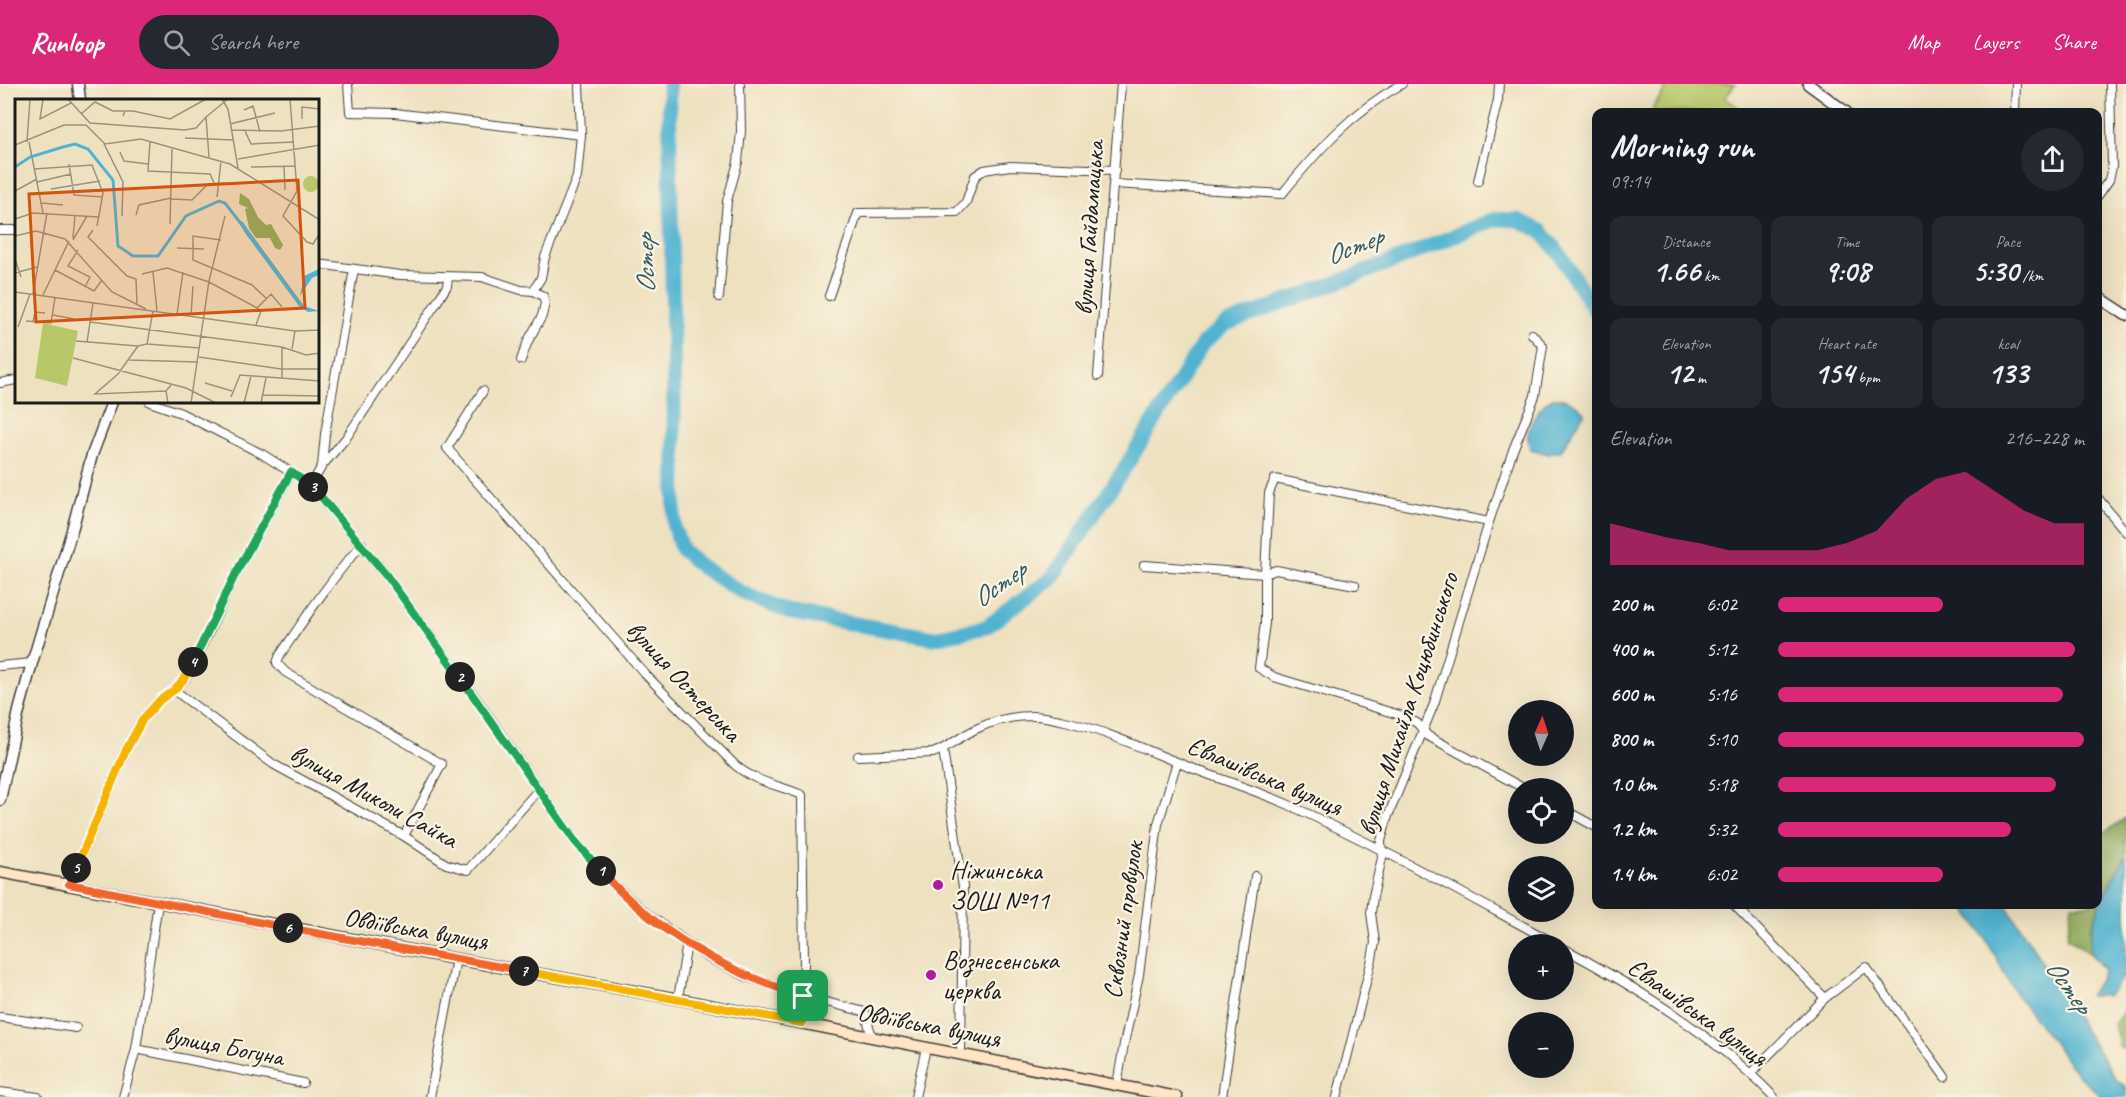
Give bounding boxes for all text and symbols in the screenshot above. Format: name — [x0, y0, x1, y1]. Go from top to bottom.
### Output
search box — [139, 15, 559, 69]
text: Runloop — [30, 25, 103, 60]
icon: search — [160, 26, 193, 59]
text: Search here — [208, 28, 298, 56]
text: Map — [1907, 29, 1940, 55]
text: Layers — [1973, 29, 2019, 55]
text: Share — [2052, 29, 2096, 55]
inset map — [15, 99, 320, 404]
text: Morning run — [1610, 125, 1754, 167]
button: share — [2021, 128, 2084, 191]
street label: вулиця Гайдамацька — [1066, 137, 1112, 316]
text: 09:14 — [1610, 169, 1650, 194]
water label: Остер — [1321, 218, 1391, 272]
water label: Остер — [627, 231, 663, 294]
text: Distance — [1662, 232, 1710, 252]
text: Time — [1835, 232, 1859, 252]
text: Pace — [1996, 232, 2020, 252]
text: 1.66 — [1652, 252, 1700, 290]
text: 9:08 — [1824, 252, 1870, 290]
text: 5:30 — [1973, 252, 2019, 290]
text: km — [1700, 266, 1720, 286]
text: /km — [2019, 266, 2043, 286]
text: Elevation — [1661, 334, 1711, 354]
text: Heart rate — [1818, 334, 1876, 354]
text: kcal — [1997, 334, 2019, 354]
text: 12 — [1666, 354, 1693, 392]
text: 154 — [1814, 354, 1854, 392]
text: 133 — [1988, 354, 2028, 392]
text: m — [1693, 368, 1706, 388]
text: bpm — [1854, 368, 1880, 388]
text: Elevation — [1610, 426, 1672, 451]
text: 216–228 m — [2005, 426, 2084, 451]
pin: 3 — [298, 472, 328, 502]
text: 3 — [309, 477, 317, 497]
water label: Остер — [965, 551, 1036, 615]
street label: вулиця Михайла Коцюбинського — [1350, 567, 1467, 840]
text: 200 m — [1610, 592, 1653, 617]
text: 6:02 — [1706, 592, 1737, 617]
street label: вулиця Остерська — [619, 613, 750, 750]
text: 400 m — [1610, 637, 1653, 662]
text: 5:12 — [1706, 637, 1737, 662]
pin: 4 — [178, 647, 208, 677]
text: 4 — [189, 652, 197, 672]
pin: 2 — [445, 662, 475, 692]
text: 2 — [456, 667, 464, 687]
text: 600 m — [1610, 682, 1654, 707]
text: 5:16 — [1706, 682, 1737, 707]
north arrow — [1508, 700, 1574, 766]
map controls — [1508, 700, 1574, 1078]
text: 800 m — [1610, 727, 1653, 752]
text: 5:10 — [1706, 727, 1737, 752]
street label: Євлашівська вулиця — [1183, 729, 1349, 824]
street label: вулиця Миколи Сайка — [284, 736, 465, 856]
text: 1.0 km — [1610, 772, 1657, 797]
text: 5:18 — [1706, 772, 1737, 797]
button: locate — [1508, 778, 1574, 844]
text: 1.2 km — [1610, 817, 1657, 842]
text: 5:32 — [1706, 817, 1737, 842]
street label: Сквозний провулок — [1096, 837, 1151, 1001]
pin: 5 — [61, 853, 91, 883]
place label: Ніжинська ЗОШ №11 — [950, 854, 1050, 917]
pin: 1 — [586, 856, 616, 886]
button: layers — [1508, 856, 1574, 922]
text: 5 — [73, 858, 79, 878]
text: 1 — [597, 861, 605, 881]
text: 1.4 km — [1610, 862, 1657, 887]
text: 6:02 — [1706, 862, 1737, 887]
marker: Ніжинська ЗОШ №11 — [931, 878, 945, 892]
street label: Овдіївська вулиця — [342, 900, 492, 958]
pin: 6 — [273, 913, 303, 943]
text: 6 — [284, 918, 292, 938]
button: + — [1508, 934, 1574, 1000]
place label: Вознесенська церква — [943, 944, 1060, 1007]
street label: Євлашівська вулиця — [1622, 950, 1776, 1075]
water label: Остер — [2038, 952, 2102, 1023]
pin: 7 — [509, 956, 539, 986]
text: 7 — [520, 961, 528, 981]
marker: Вознесенська церква — [924, 968, 938, 982]
pin — [777, 970, 828, 1021]
icon: arrive — [786, 979, 819, 1012]
street label: Овдіївська вулиця — [855, 995, 1005, 1055]
button: − — [1508, 1012, 1574, 1078]
street label: вулиця Богуна — [161, 1018, 289, 1074]

